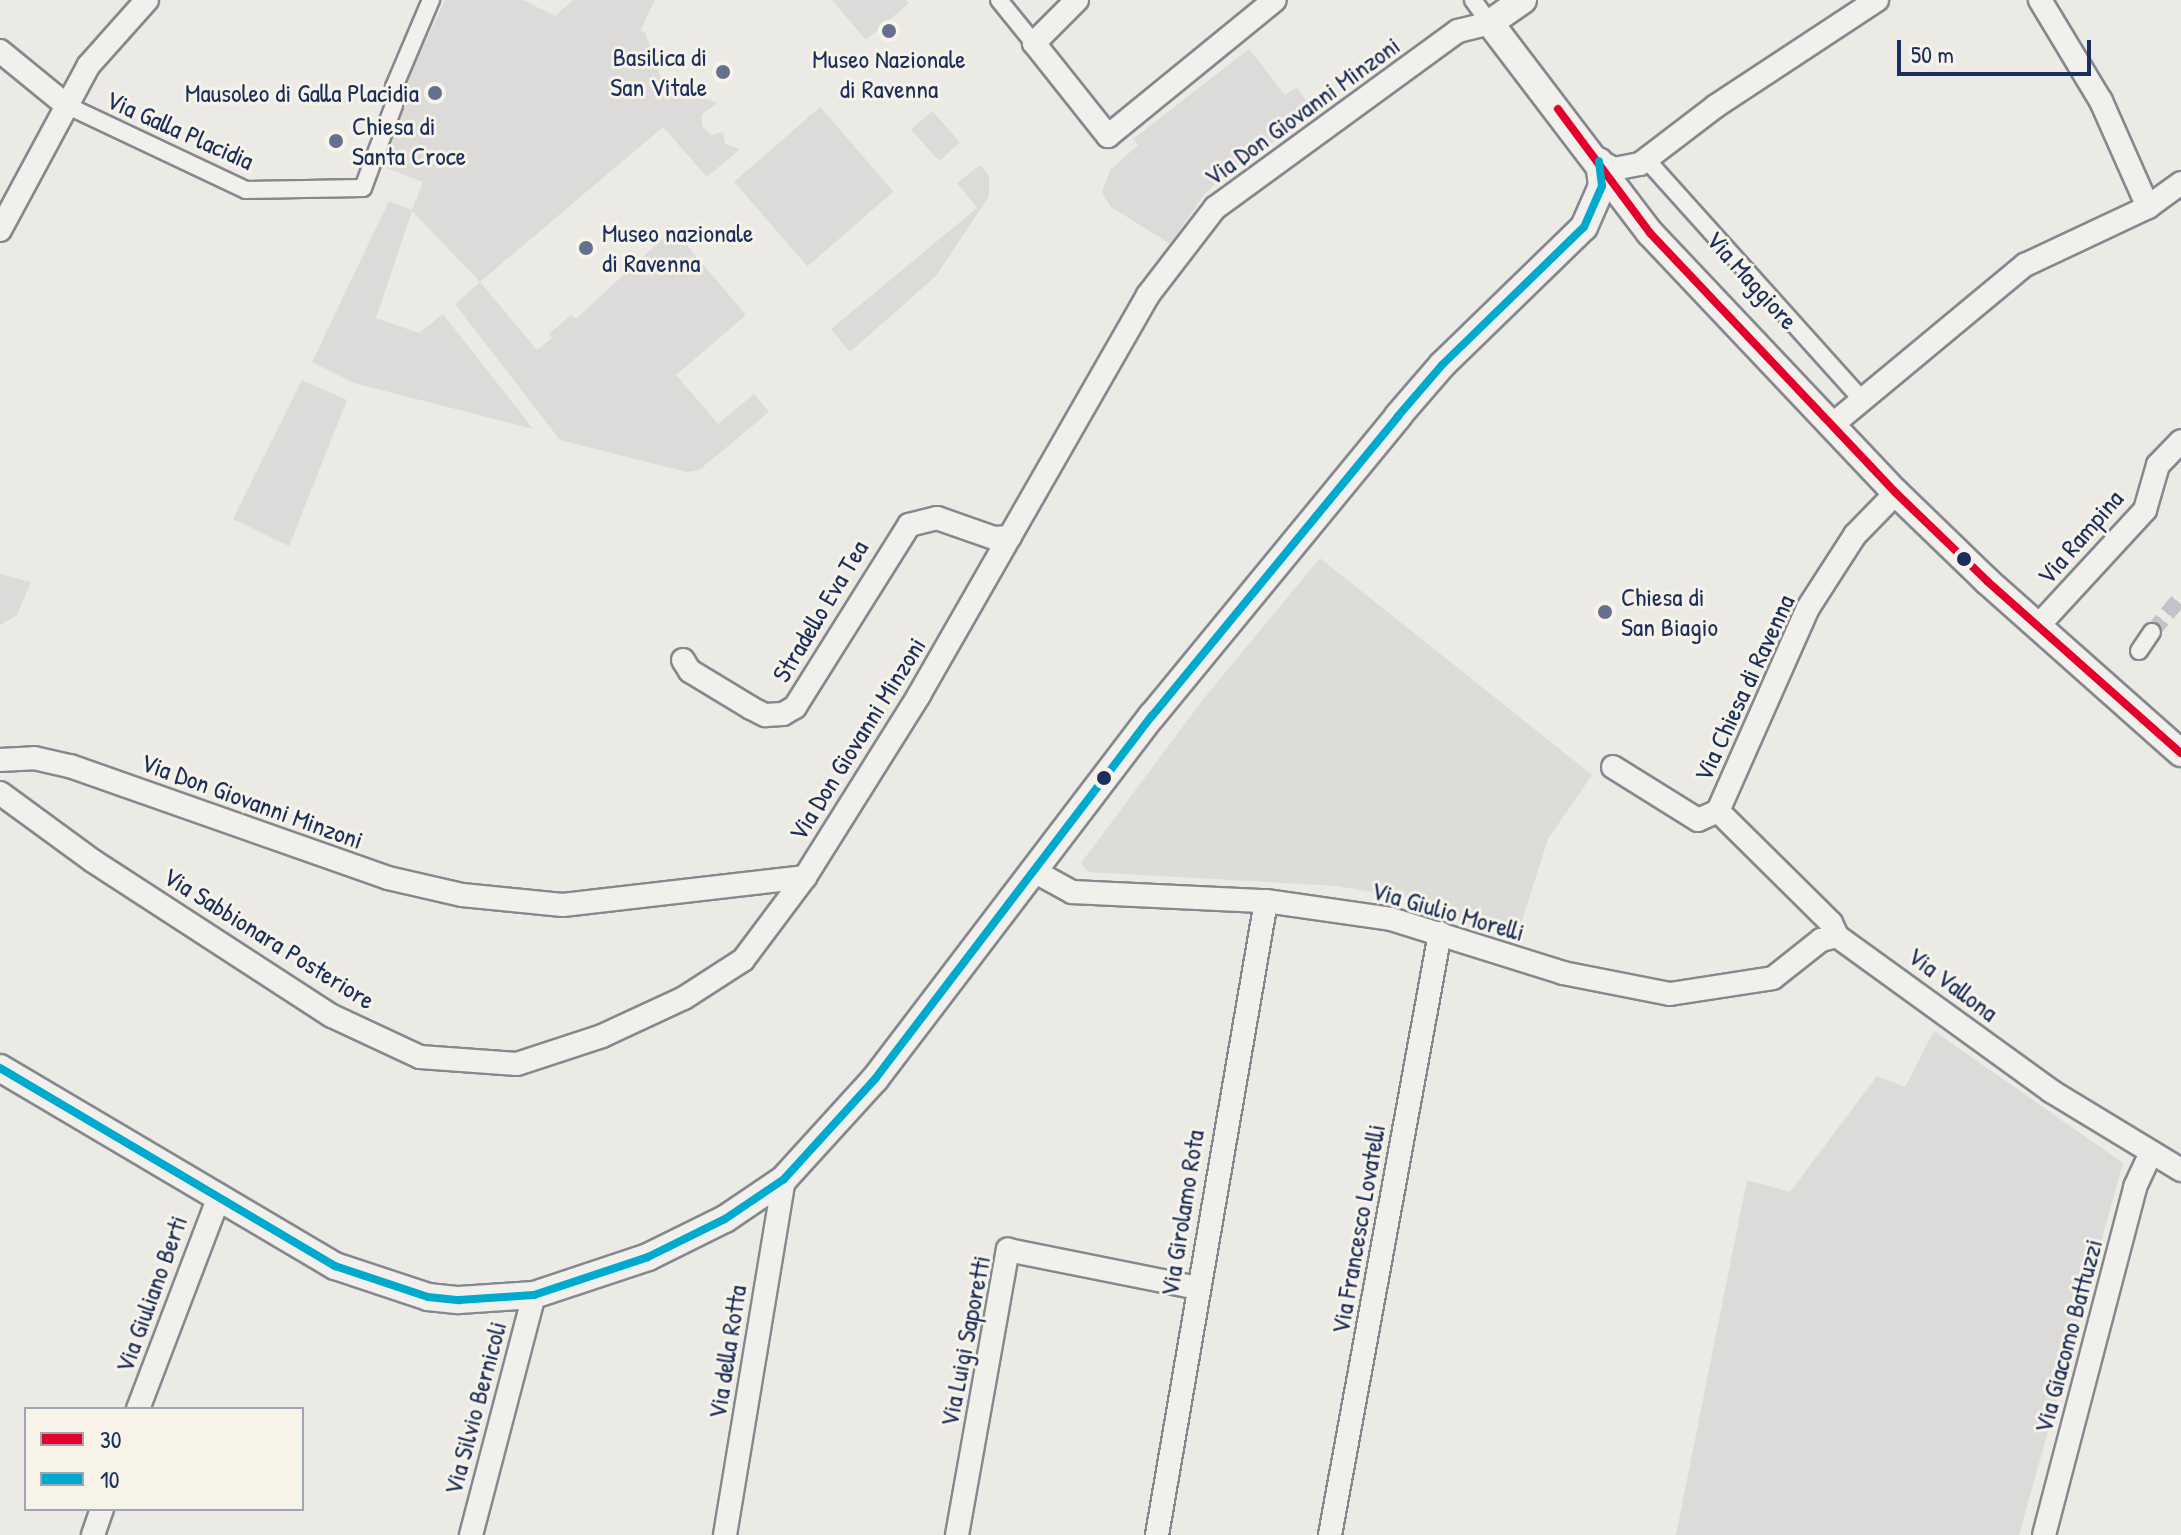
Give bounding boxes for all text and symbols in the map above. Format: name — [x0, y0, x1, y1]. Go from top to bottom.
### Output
marker: Museo Nazionale di Ravenna — [880, 22, 898, 40]
scale bar — [1901, 24, 2095, 74]
street label: Via Don Giovanni Minzoni — [1198, 30, 1406, 192]
text: 50 m — [1911, 38, 1954, 70]
place label: Basilica di San Vitale — [610, 41, 707, 102]
place label: Museo Nazionale di Ravenna — [812, 43, 966, 104]
marker: Basilica di San Vitale — [714, 63, 732, 81]
place label: Mausoleo di Galla Placidia — [185, 77, 419, 109]
street label: Via Galla Placidia — [101, 84, 259, 176]
marker: Mausoleo di Galla Placidia — [426, 84, 444, 102]
place label: Chiesa di Santa Croce — [352, 110, 466, 172]
marker: Chiesa di Santa Croce — [327, 132, 345, 150]
place label: Museo nazionale di Ravenna — [602, 217, 753, 278]
street label: Via Maggiore — [1700, 224, 1804, 336]
marker: Museo nazionale di Ravenna — [577, 239, 595, 257]
street label: Via Rampina — [2030, 483, 2130, 591]
street label: Stradello Eva Tea — [765, 534, 875, 688]
unlabelled marker — [1956, 551, 1972, 567]
place label: Chiesa di San Biagio — [1621, 581, 1718, 642]
street label: Via Chiesa di Ravenna — [1687, 590, 1801, 786]
marker: Chiesa di San Biagio — [1596, 603, 1614, 621]
street label: Via Don Giovanni Minzoni — [782, 631, 932, 847]
street label: Via Don Giovanni Minzoni — [137, 746, 367, 856]
unlabelled marker — [1096, 770, 1112, 786]
street label: Via Sabbionara Posteriore — [157, 860, 381, 1016]
street label: Via Giulio Morelli — [1368, 874, 1528, 948]
street label: Via Vallona — [1902, 940, 2004, 1028]
street label: Via Francesco Lovatelli — [1324, 1122, 1392, 1336]
street label: Via Girolamo Rota — [1153, 1128, 1211, 1298]
street label: Via Giuliano Berti — [108, 1211, 194, 1377]
street label: Via Giacomo Battuzzi — [2027, 1236, 2109, 1436]
street label: Via Luigi Saporetti — [933, 1253, 997, 1429]
street label: Via della Rotta — [701, 1283, 753, 1421]
street label: Via Silvio Bernicoli — [437, 1318, 513, 1498]
legend — [24, 1407, 304, 1511]
text: 30 — [100, 1423, 122, 1455]
text: 10 — [100, 1463, 119, 1495]

